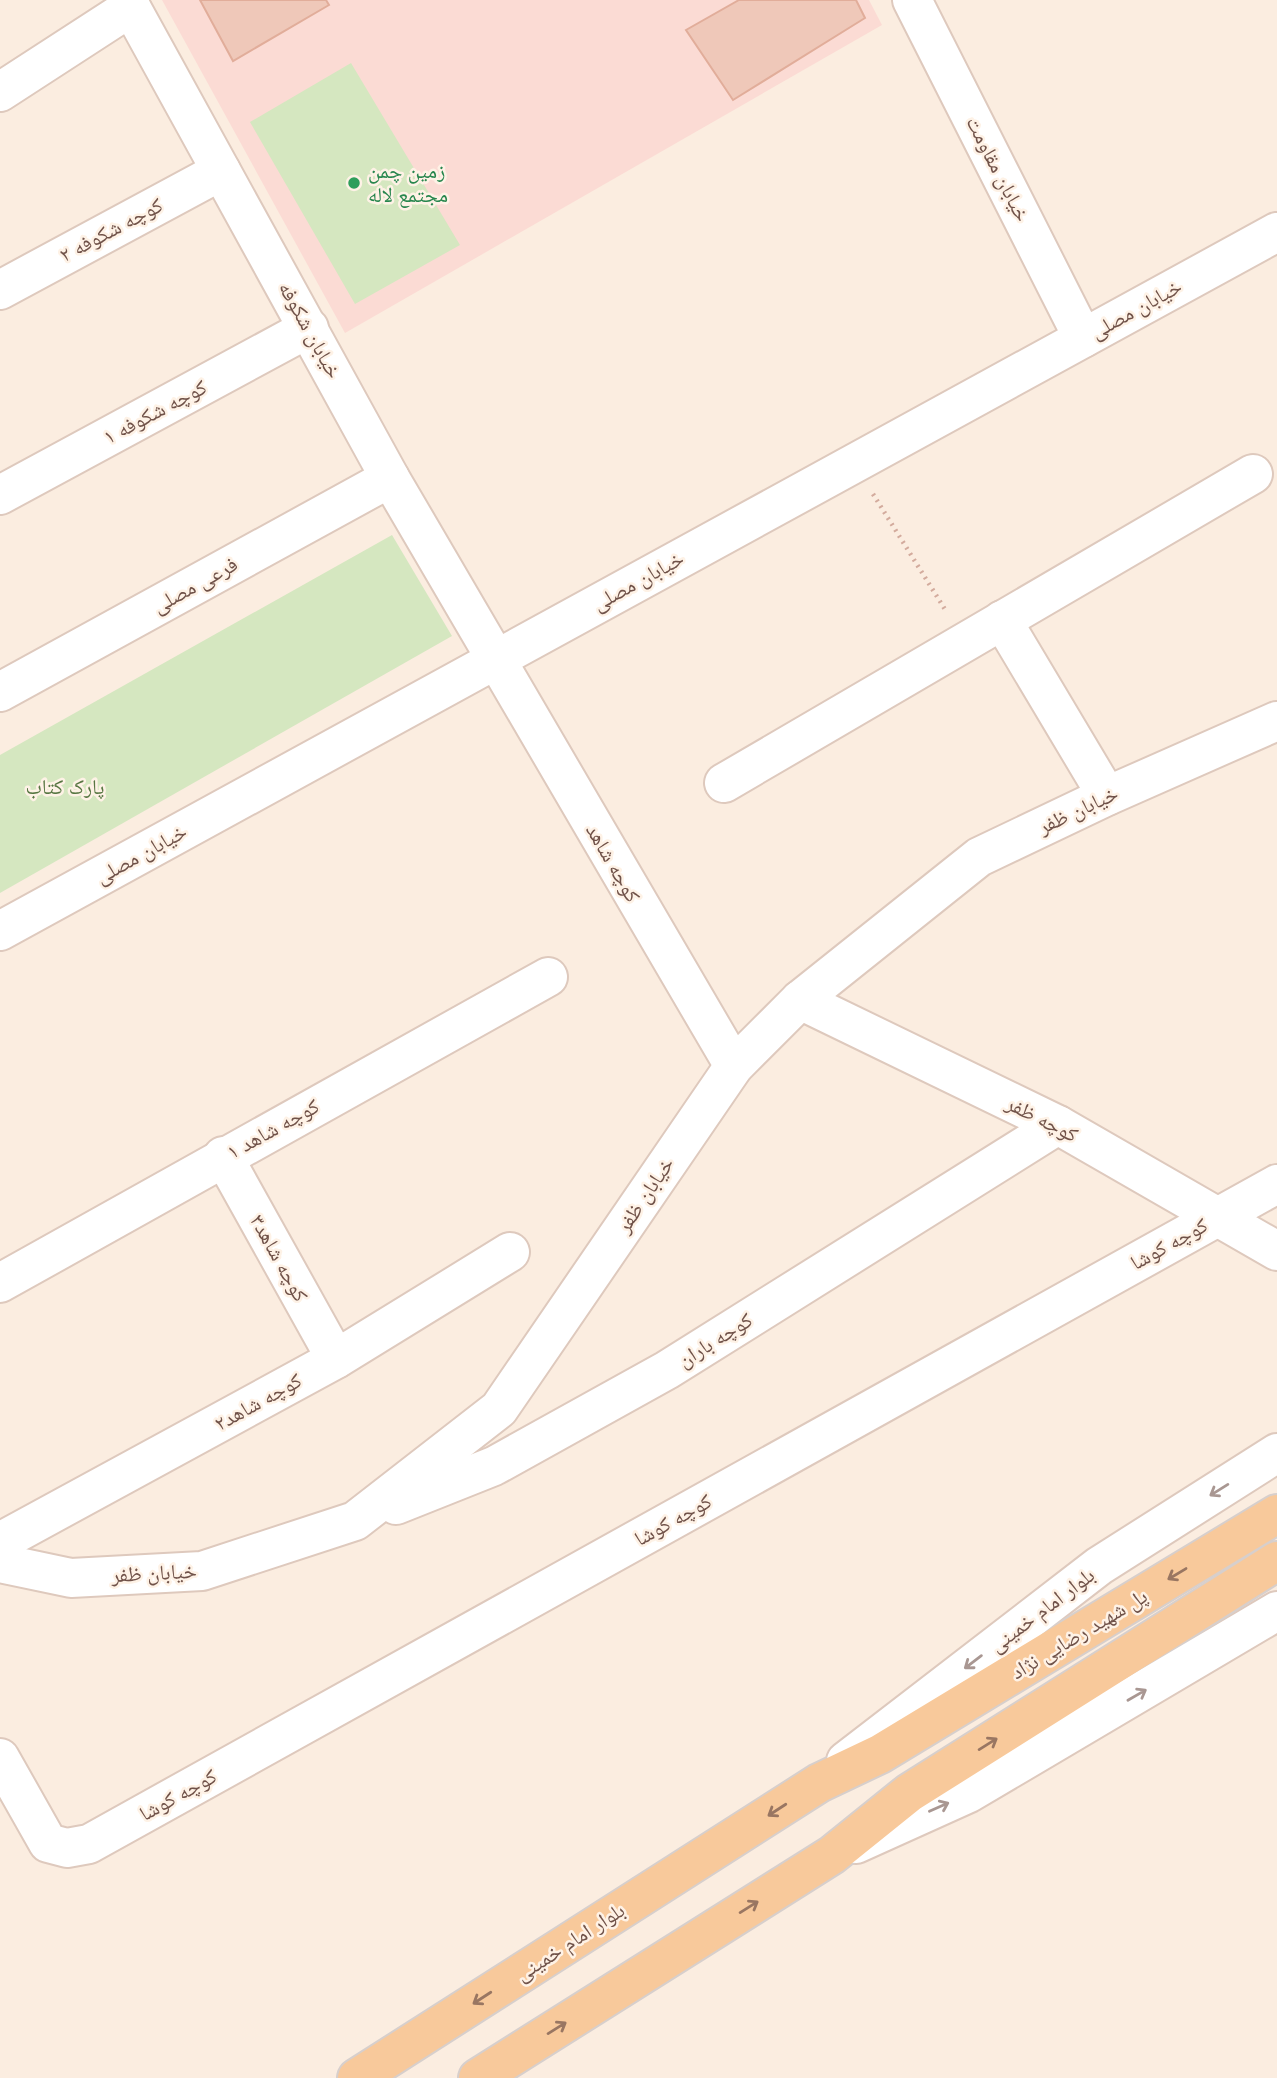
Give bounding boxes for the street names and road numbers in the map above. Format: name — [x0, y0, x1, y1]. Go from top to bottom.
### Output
street label: خیابان مقاومت — [960, 111, 1037, 226]
street label: کوچه شکوفه ۲ — [54, 190, 167, 268]
street label: خیابان مصلی — [1085, 272, 1186, 345]
street label: خیابان شکوفه — [273, 276, 349, 383]
street label: کوچه شکوفه ۱ — [98, 372, 211, 450]
street label: خیابان مصلی — [587, 544, 688, 617]
street label: فرعی مصلی — [147, 549, 242, 619]
street label: خیابان ظفر — [1032, 778, 1122, 840]
street label: خیابان مصلی — [90, 817, 191, 890]
street label: کوچه شاهد — [580, 818, 648, 907]
street label: کوچه ظفر — [1001, 1088, 1084, 1148]
street label: کوچه شاهد ۱ — [221, 1091, 324, 1165]
street label: خیابان ظفر — [608, 1151, 680, 1239]
street label: کوچه شاهد۳ — [244, 1209, 316, 1307]
street label: کوچه کوشا — [1125, 1210, 1213, 1276]
street label: کوچه باران — [672, 1305, 757, 1373]
street label: کوچه شاهد۲ — [209, 1365, 307, 1437]
street label: کوچه کوشا — [629, 1486, 717, 1552]
street label: خیابان ظفر — [109, 1556, 197, 1588]
street label: بلوار امام خمینی — [983, 1560, 1100, 1659]
street label: پل شهید رضایی نژاد — [1005, 1581, 1152, 1685]
street label: کوچه کوشا — [134, 1761, 222, 1827]
street label: بلوار امام خمینی — [509, 1895, 630, 1988]

